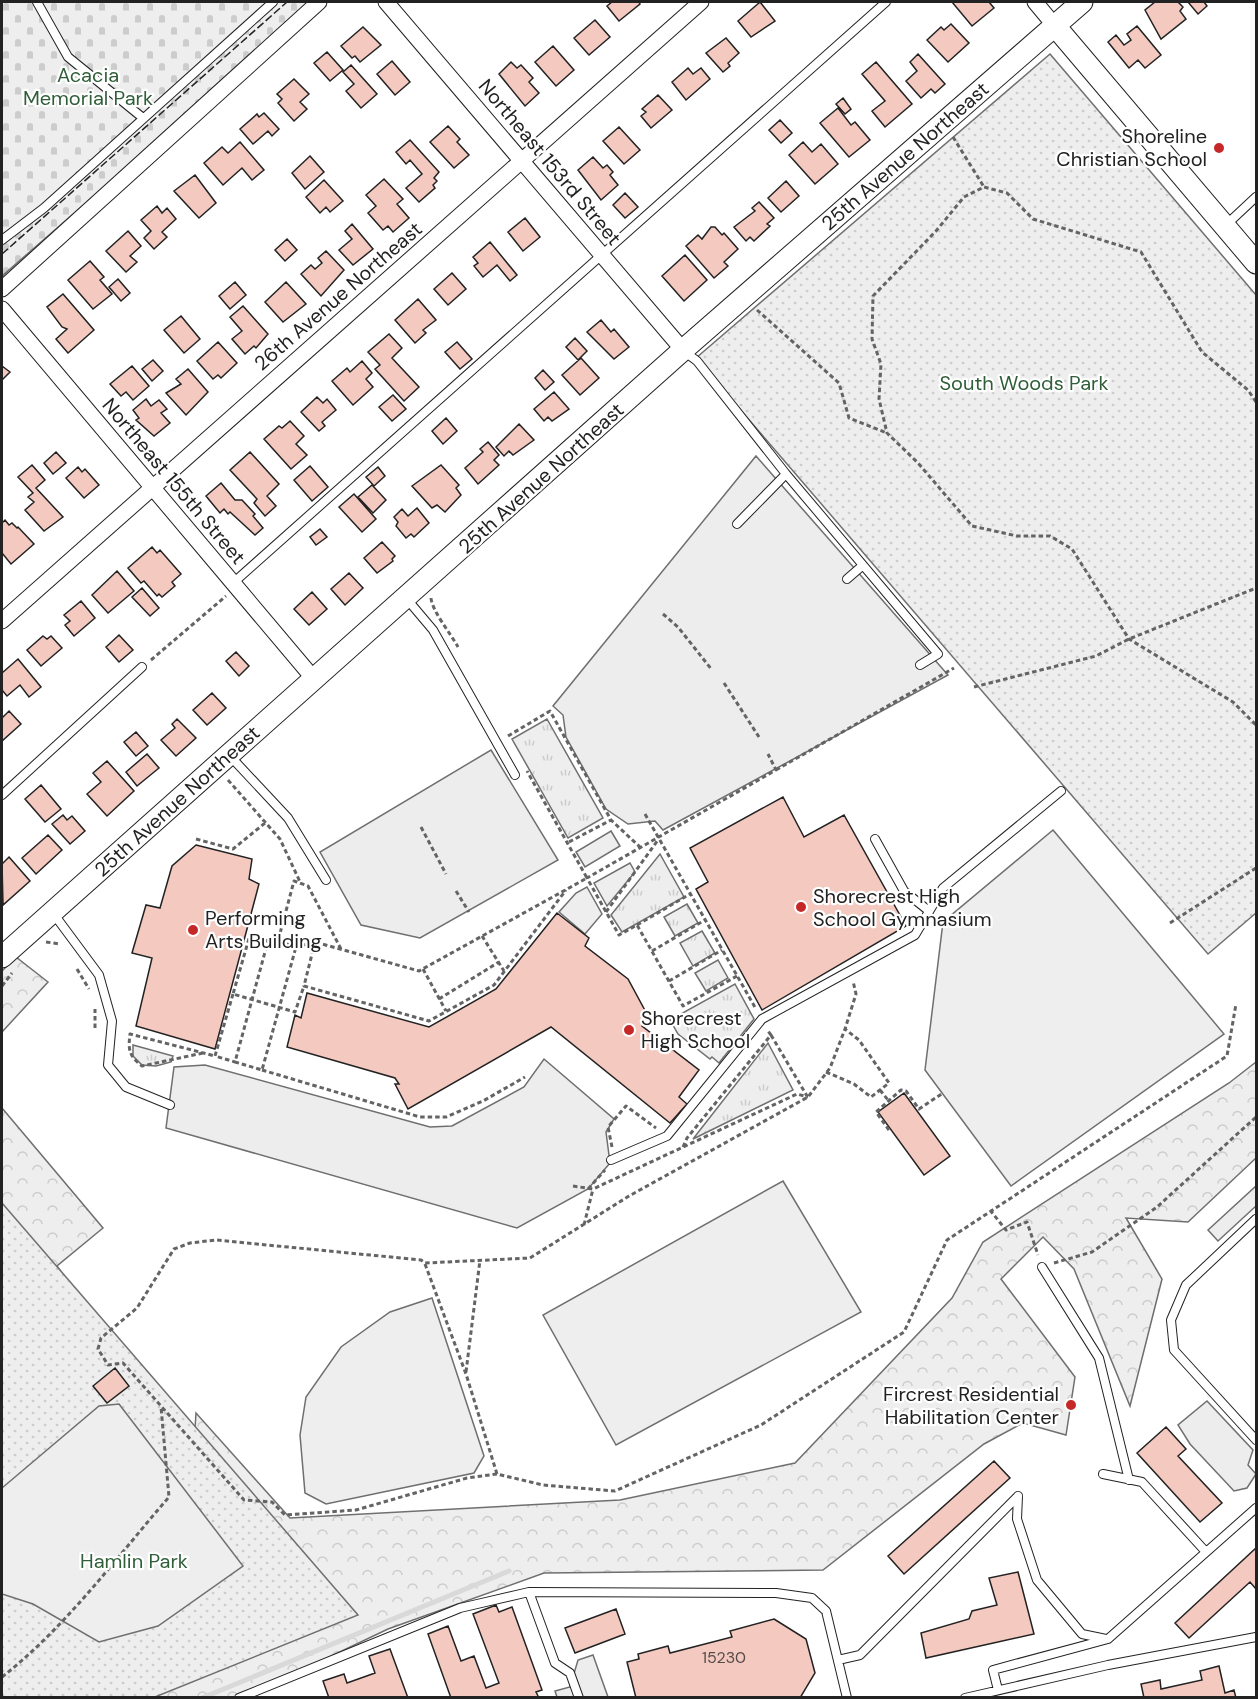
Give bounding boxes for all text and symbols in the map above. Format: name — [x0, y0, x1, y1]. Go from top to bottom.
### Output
park label: Acacia Memorial Park — [23, 62, 153, 111]
street label: Northeast 153rd Street — [473, 73, 627, 251]
street label: 25th Avenue Northeast — [816, 76, 994, 236]
place label: Shoreline Christian School — [1056, 123, 1207, 172]
marker: Shoreline Christian School — [1212, 141, 1226, 155]
street label: 26th Avenue Northeast — [249, 216, 427, 376]
park label: South Woods Park — [939, 370, 1109, 396]
street label: Northeast 155th Street — [97, 392, 251, 570]
street label: 25th Avenue Northeast — [453, 397, 629, 559]
street label: 25th Avenue Northeast — [89, 720, 265, 882]
place label: Shorecrest High School Gymnasium — [813, 883, 992, 932]
marker: Shorecrest High School Gymnasium — [794, 900, 808, 914]
place label: Performing Arts Building — [205, 905, 322, 954]
marker: Performing Arts Building — [186, 923, 200, 937]
place label: Shorecrest High School — [641, 1005, 750, 1054]
marker: Shorecrest High School — [622, 1023, 636, 1037]
place label: Fircrest Residential Habilitation Center — [883, 1381, 1059, 1430]
marker: Fircrest Residential Habilitation Center — [1064, 1398, 1078, 1412]
park label: Hamlin Park — [80, 1548, 188, 1574]
house number: 15230 — [702, 1647, 746, 1668]

